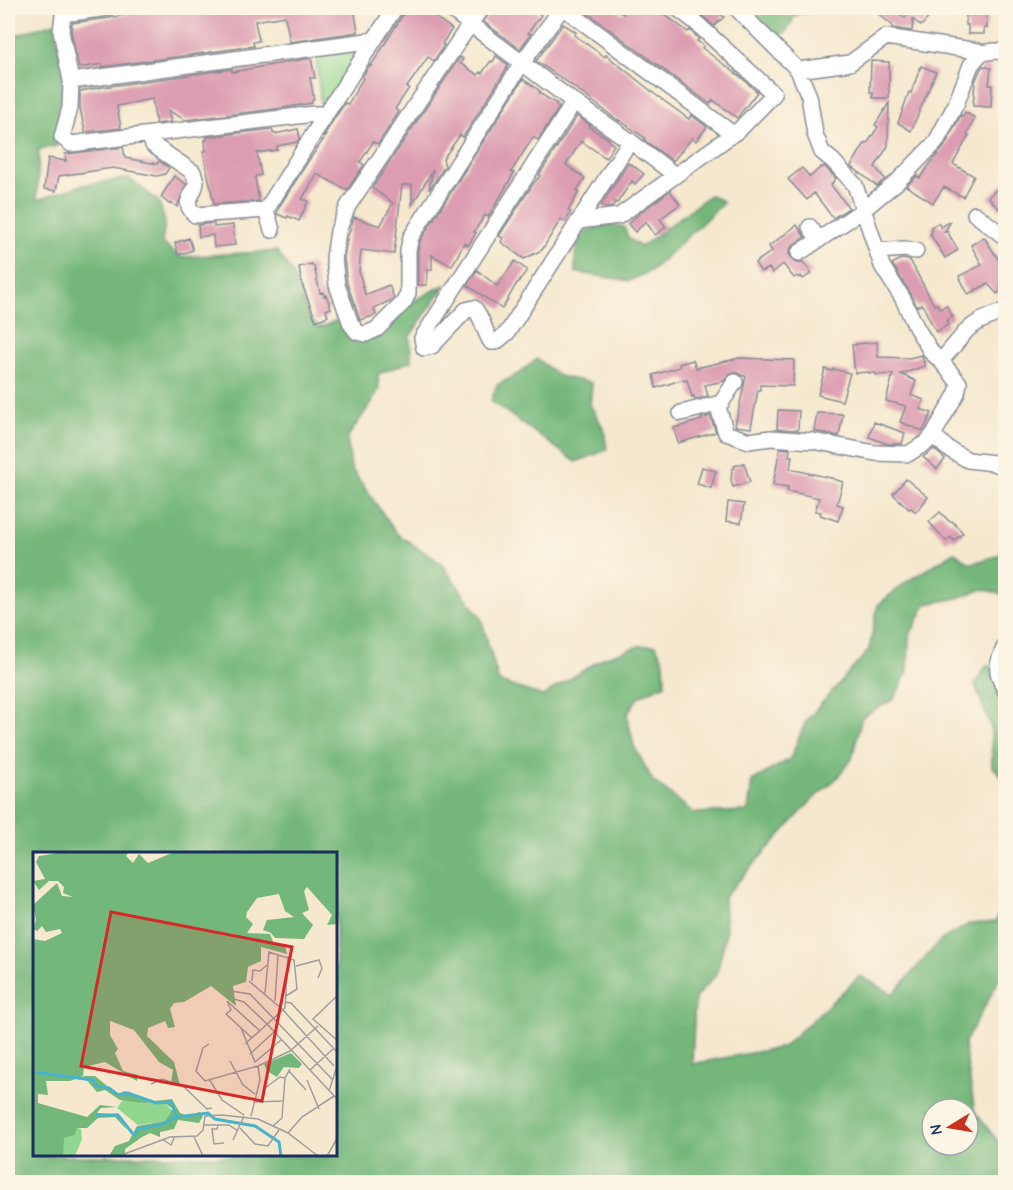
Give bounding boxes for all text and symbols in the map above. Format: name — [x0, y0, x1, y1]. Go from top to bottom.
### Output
inset map — [33, 852, 338, 1157]
north arrow — [920, 1097, 980, 1157]
text: N — [926, 1123, 946, 1137]

